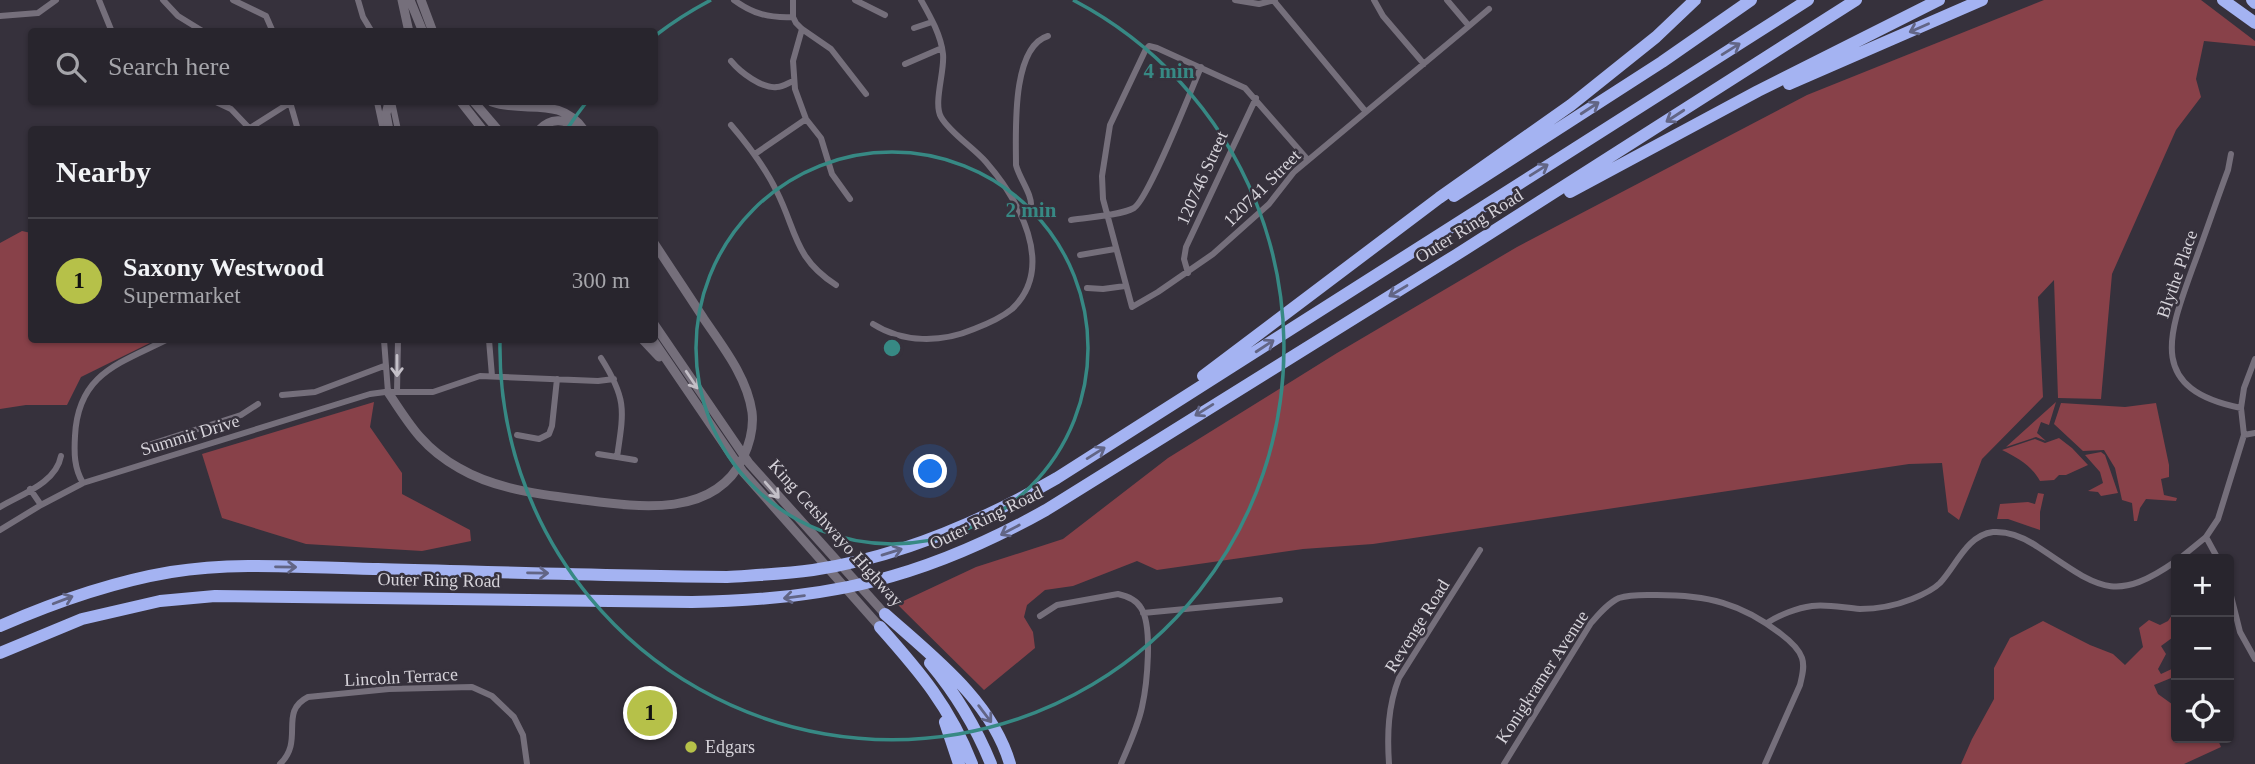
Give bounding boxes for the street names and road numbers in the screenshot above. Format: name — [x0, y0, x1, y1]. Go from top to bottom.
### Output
street label: 120746 Street — [1172, 128, 1232, 228]
street label: 120741 Street — [1219, 145, 1305, 231]
street label: Outer Ring Road — [1412, 185, 1526, 267]
street label: Blythe Place — [2153, 227, 2201, 321]
street label: Summit Drive — [138, 410, 242, 460]
street label: King Cetshwayo Highway — [765, 455, 907, 611]
street label: Outer Ring Road — [926, 482, 1046, 554]
street label: Outer Ring Road — [377, 569, 501, 591]
street label: Revenge Road — [1381, 576, 1453, 676]
street label: Konigkramer Avenue — [1492, 607, 1592, 747]
street label: Lincoln Terrace — [344, 664, 458, 690]

